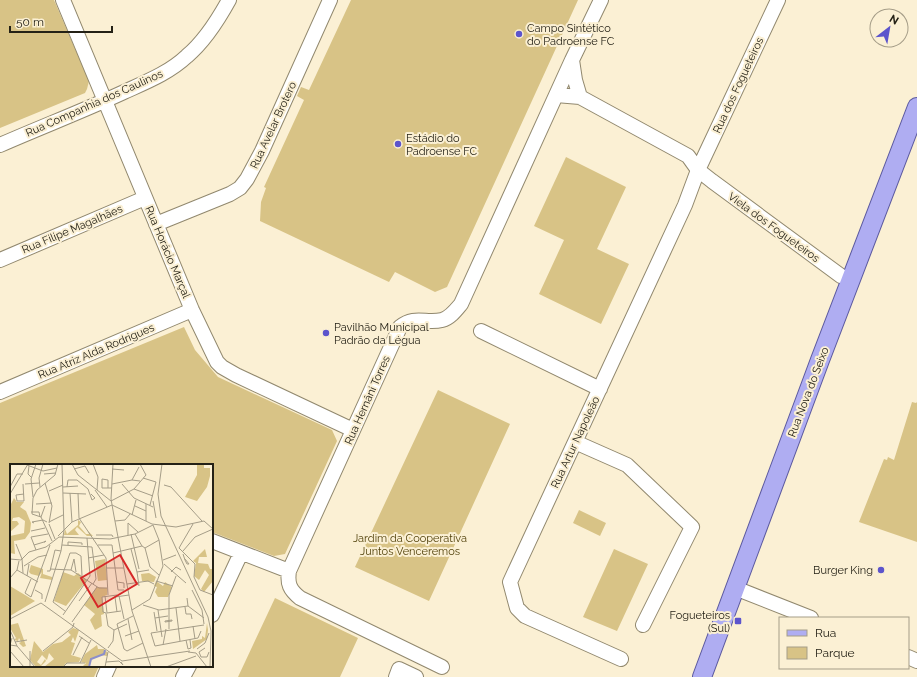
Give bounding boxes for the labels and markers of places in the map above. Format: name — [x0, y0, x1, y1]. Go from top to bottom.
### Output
place label: Campo Sintético do Padroense FC — [527, 22, 615, 48]
marker: Campo Sintético do Padroense FC — [514, 29, 524, 39]
place label: Estádio do Padroense FC — [406, 132, 478, 158]
marker: Estádio do Padroense FC — [393, 139, 403, 149]
place label: Pavilhão Municipal Padrão da Légua — [334, 321, 429, 347]
marker: Pavilhão Municipal Padrão da Légua — [321, 328, 331, 338]
place label: Burger King — [813, 564, 873, 577]
marker: Burger King — [876, 565, 886, 575]
place label: Fogueteiros (Sul) — [670, 609, 730, 635]
marker: Fogueteiros (Sul) — [733, 616, 743, 626]

